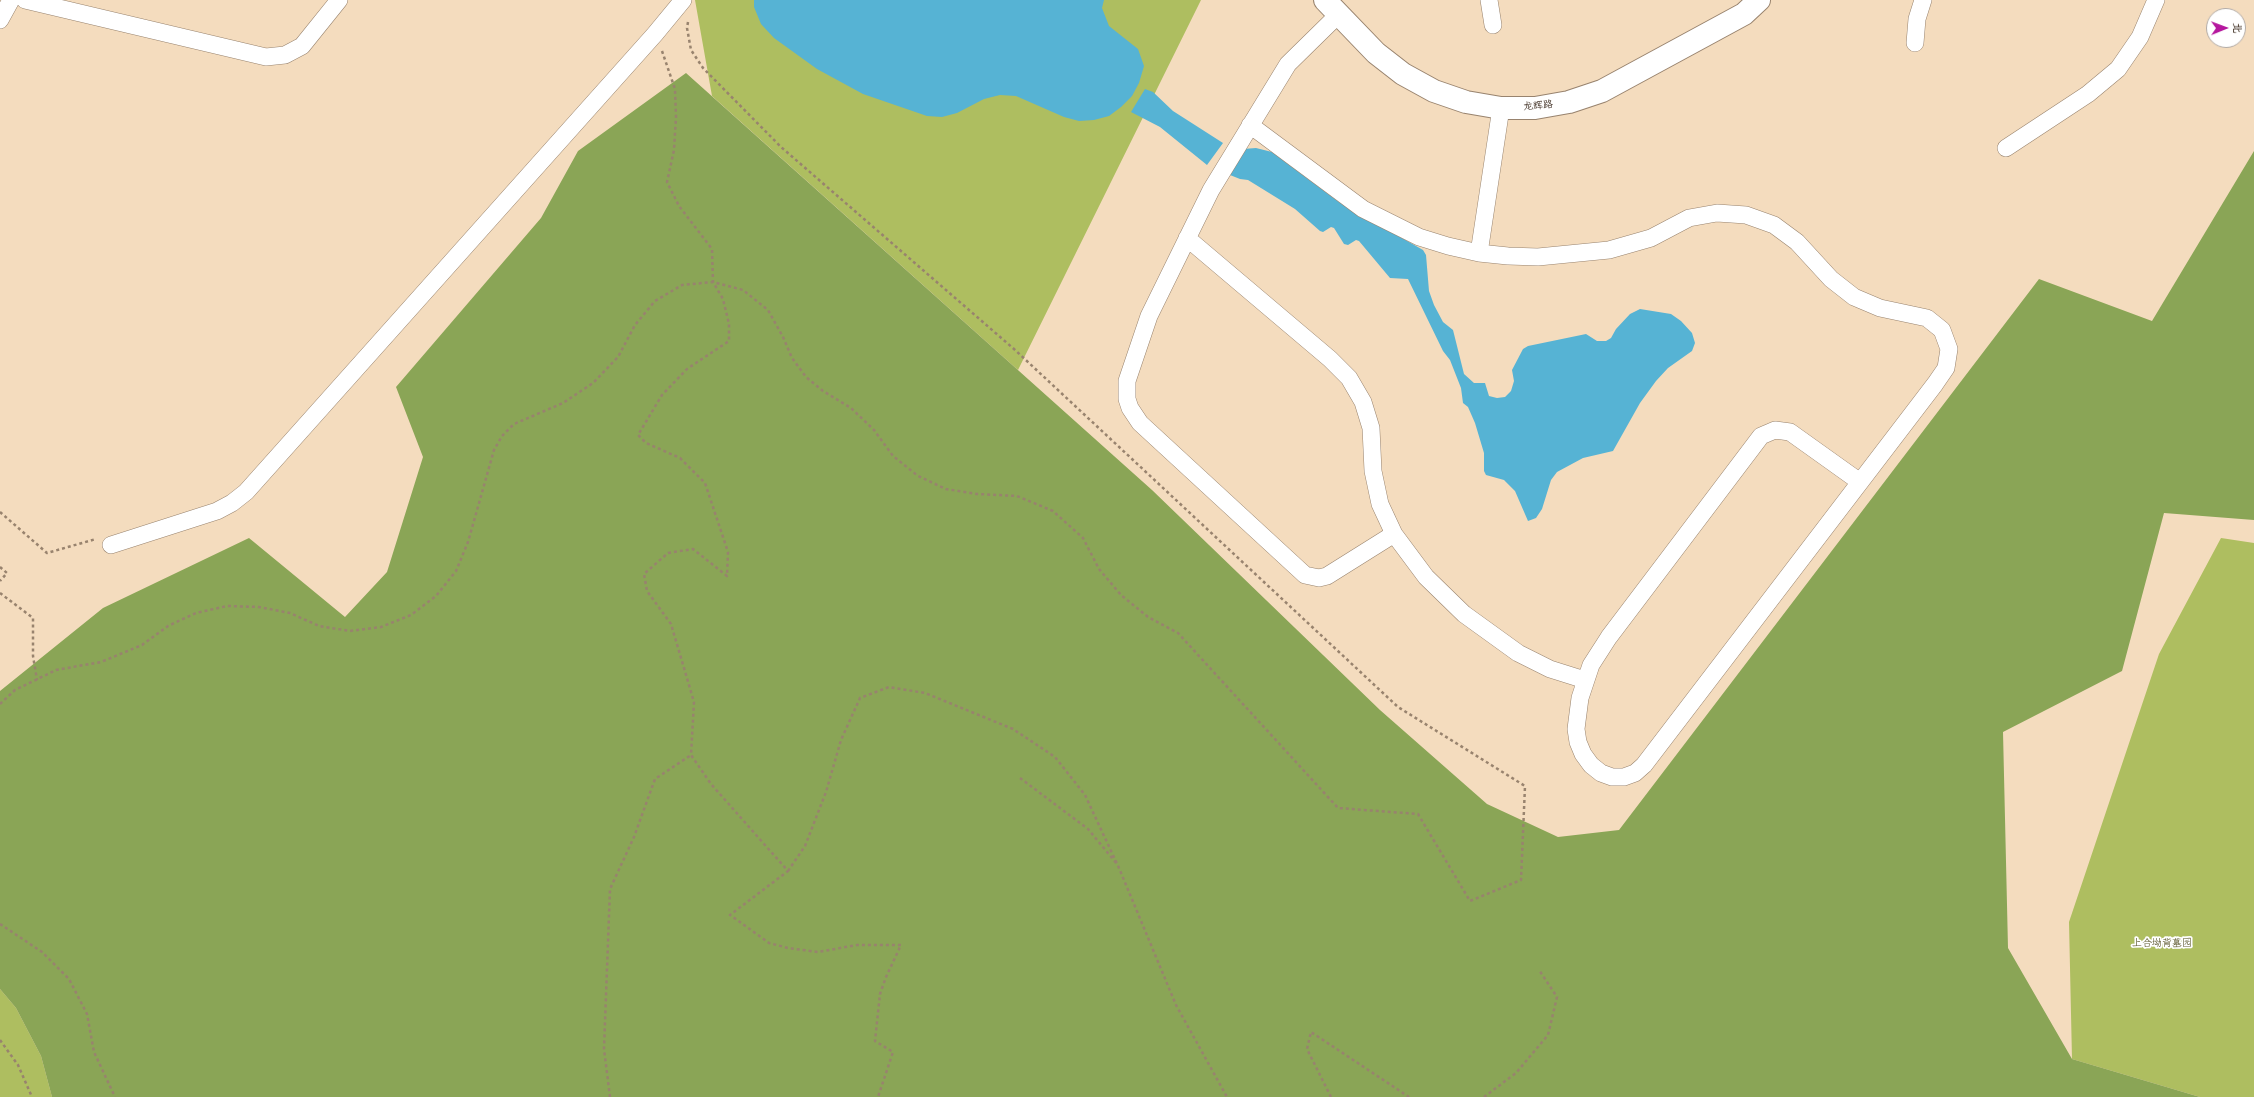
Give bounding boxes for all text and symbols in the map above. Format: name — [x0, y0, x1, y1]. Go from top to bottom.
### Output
north arrow — [2206, 8, 2246, 48]
text: 北 — [2231, 22, 2244, 33]
street label: 龙辉路 — [1523, 99, 1553, 113]
park label: 上合坳背墓园 — [2132, 937, 2192, 949]

